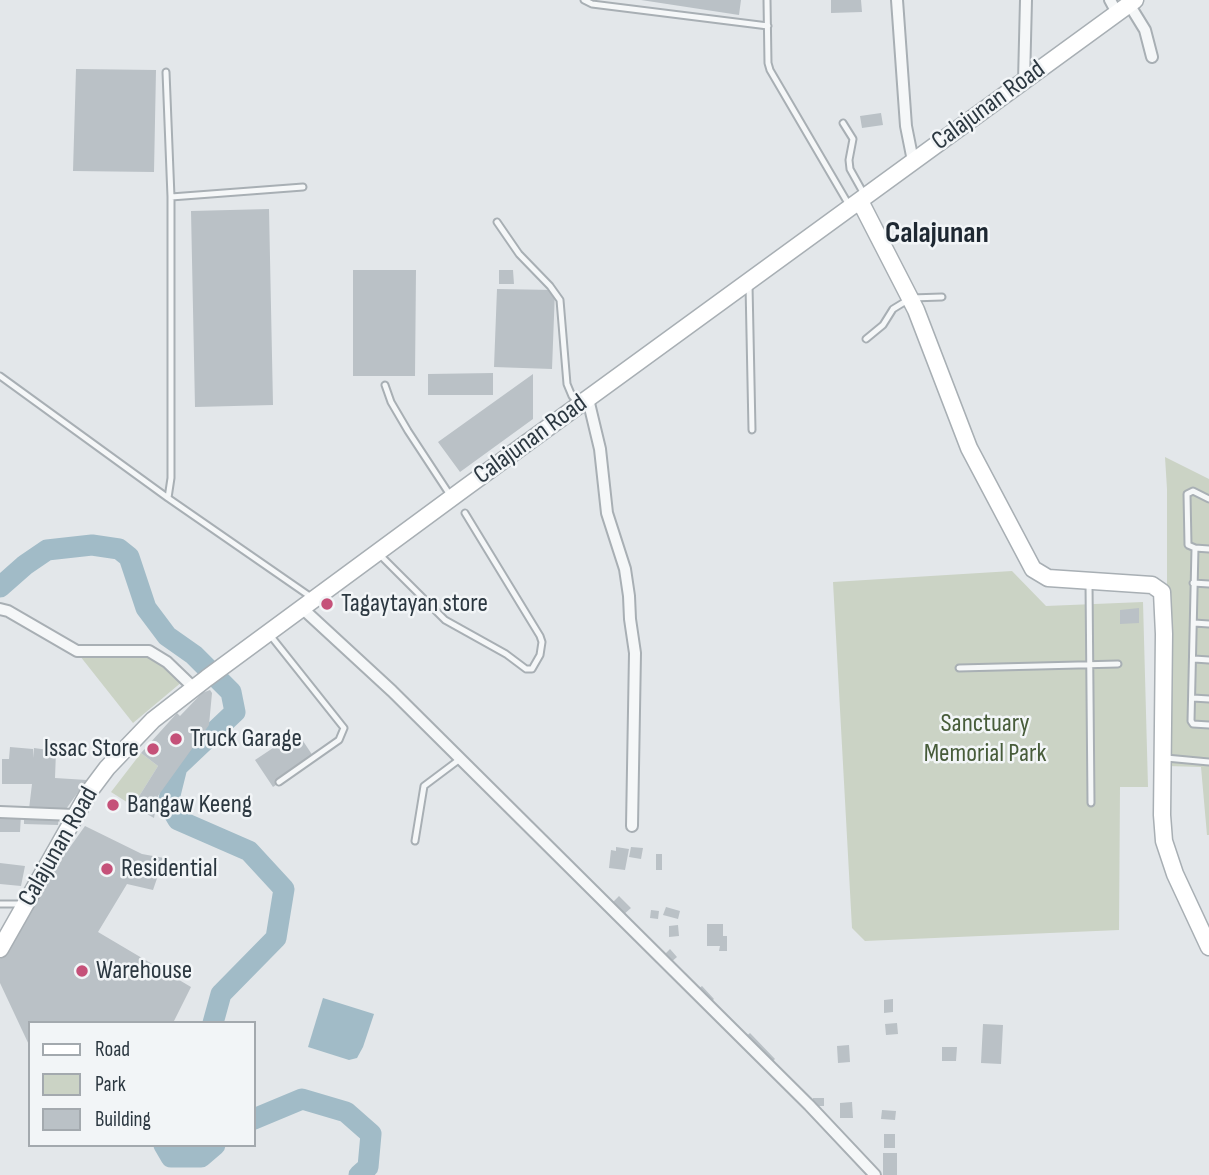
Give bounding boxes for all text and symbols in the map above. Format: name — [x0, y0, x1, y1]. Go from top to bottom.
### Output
street label: Calajunan Road — [926, 55, 1052, 157]
district label: Calajunan — [885, 216, 989, 252]
street label: Calajunan Road — [468, 389, 594, 491]
place label: Tagaytayan store — [341, 588, 488, 620]
marker: Tagaytayan store — [319, 596, 335, 612]
park label: Sanctuary Memorial Park — [924, 708, 1046, 770]
place label: Truck Garage — [190, 723, 302, 755]
marker: Truck Garage — [168, 731, 184, 747]
place label: Issac Store — [44, 733, 139, 765]
marker: Issac Store — [145, 741, 161, 757]
street label: Calajunan Road — [12, 782, 106, 912]
place label: Bangaw Keeng — [127, 789, 252, 821]
marker: Bangaw Keeng — [105, 797, 121, 813]
place label: Residential — [121, 853, 218, 885]
marker: Residential — [99, 861, 115, 877]
place label: Warehouse — [96, 955, 192, 987]
marker: Warehouse — [74, 963, 90, 979]
legend — [28, 1021, 256, 1147]
text: Road — [95, 1037, 130, 1062]
text: Park — [95, 1072, 126, 1097]
text: Building — [95, 1107, 151, 1132]

